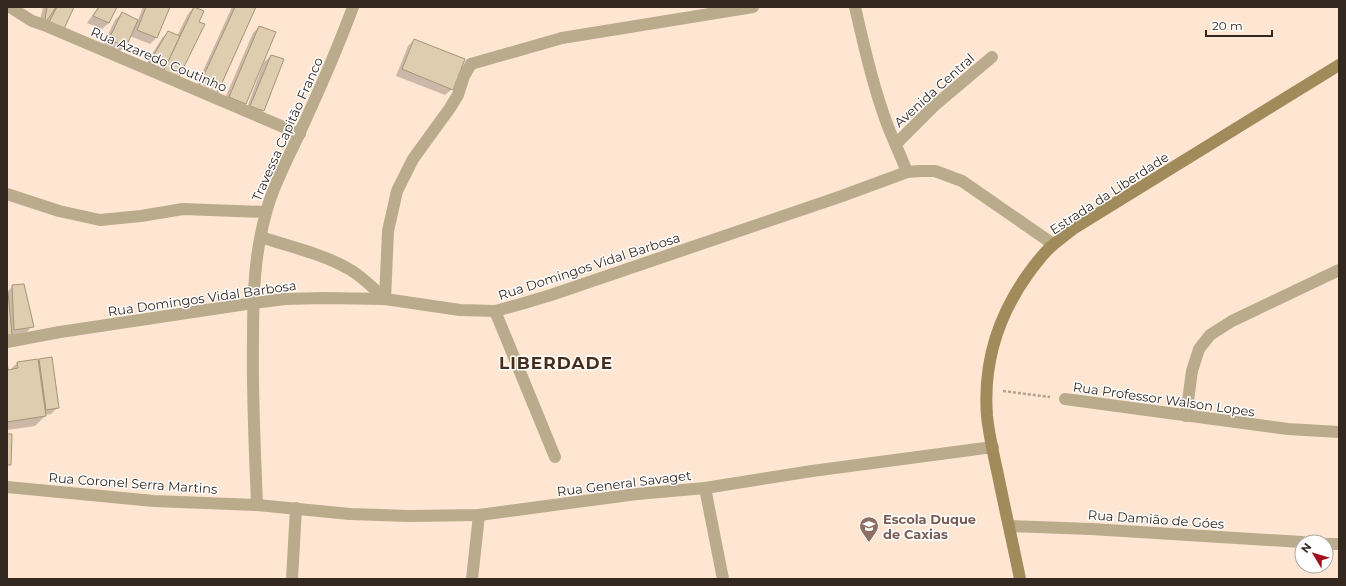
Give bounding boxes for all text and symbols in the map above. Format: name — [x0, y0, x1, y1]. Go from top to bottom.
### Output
scale bar — [1206, 12, 1272, 38]
text: 20 m — [1212, 18, 1243, 33]
street label: Rua Azaredo Coutinho — [88, 23, 230, 95]
street label: Avenida Central — [891, 50, 977, 130]
street label: Travessa Capitão Franco — [248, 55, 326, 203]
street label: Estrada da Liberdade — [1047, 149, 1172, 237]
street label: Rua Domingos Vidal Barbosa — [496, 229, 682, 303]
street label: Rua Domingos Vidal Barbosa — [107, 277, 297, 319]
district label: LIBERDADE — [499, 353, 613, 373]
street label: Rua Professor Walson Lopes — [1072, 378, 1256, 420]
street label: Rua General Savaget — [556, 467, 692, 499]
street label: Rua Coronel Serra Martins — [48, 469, 218, 497]
street label: Rua Damião de Góes — [1087, 506, 1225, 532]
place label: Escola Duque de Caxias — [883, 511, 976, 542]
school or university icon: Escola Duque de Caxias — [858, 515, 880, 543]
north arrow — [1294, 534, 1334, 574]
text: N — [1298, 540, 1314, 556]

